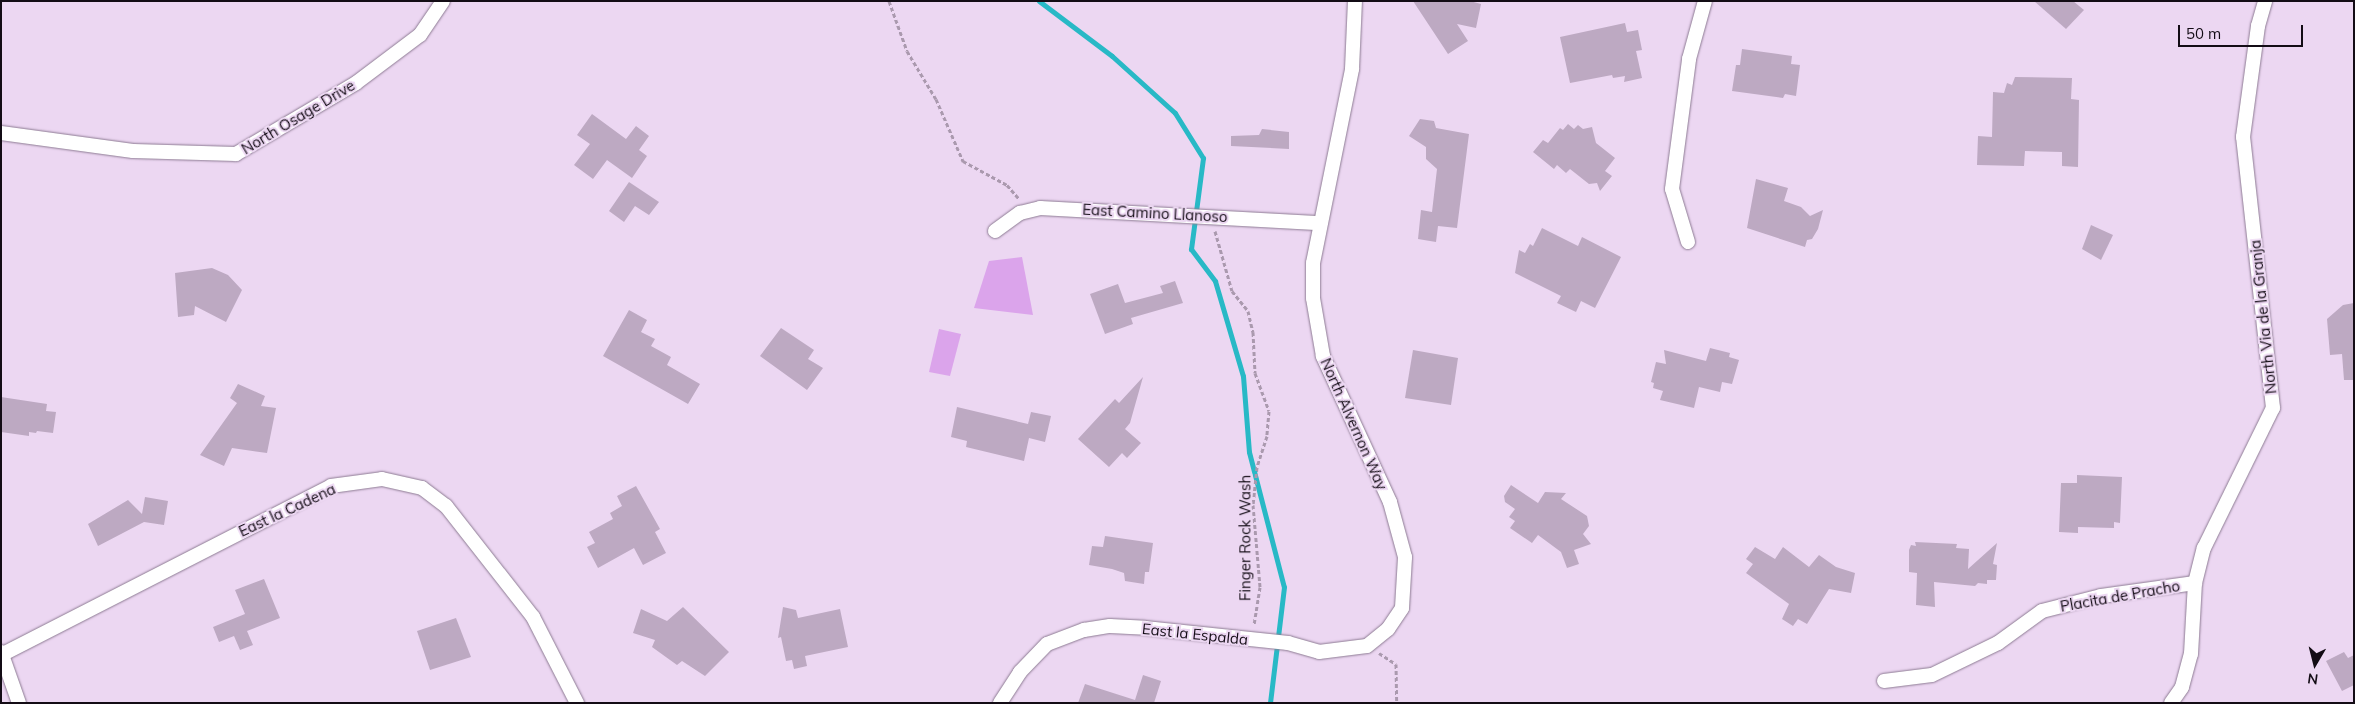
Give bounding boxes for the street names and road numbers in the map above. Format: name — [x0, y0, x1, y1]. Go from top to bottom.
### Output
street label: North Osage Drive — [238, 76, 358, 158]
street label: East Camino Llanoso — [1082, 200, 1228, 226]
street label: North Via de la Granja — [2246, 239, 2280, 395]
street label: North Alvernon Way — [1317, 355, 1391, 493]
street label: Finger Rock Wash — [1236, 475, 1254, 601]
street label: East la Cadena — [236, 480, 338, 540]
street label: Placita de Pracho — [2059, 577, 2181, 615]
street label: East la Espalda — [1141, 619, 1249, 649]

